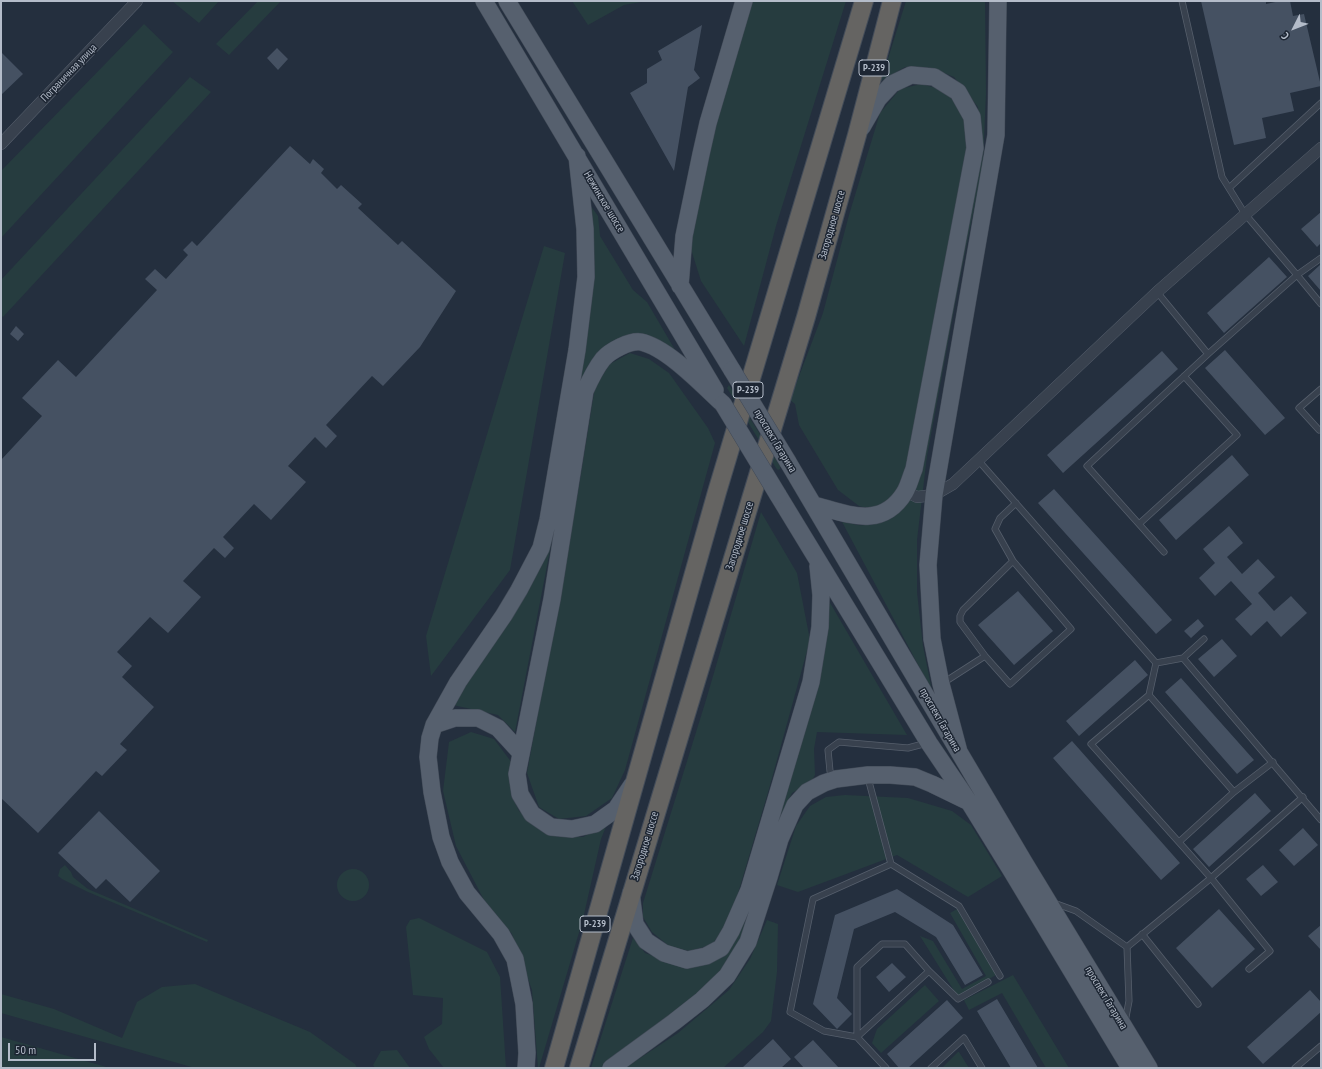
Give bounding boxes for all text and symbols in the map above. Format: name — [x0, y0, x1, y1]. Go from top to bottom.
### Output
north arrow — [1274, 8, 1314, 48]
text: С — [1278, 29, 1292, 43]
street label: Пограничная улица — [38, 41, 100, 105]
road number: Р-239 — [859, 60, 889, 76]
street label: Нежинское шоссе — [581, 169, 627, 235]
street label: Загородное шоссе — [816, 189, 848, 261]
road number: Р-239 — [733, 382, 763, 398]
street label: проспект Гагарина — [751, 407, 799, 475]
street label: Загородное шоссе — [723, 500, 757, 572]
street label: проспект Гагарина — [916, 686, 964, 754]
street label: Загородное шоссе — [628, 810, 662, 882]
road number: Р-239 — [580, 916, 610, 932]
street label: проспект Гагарина — [1082, 964, 1130, 1032]
scale bar — [10, 1035, 98, 1061]
text: 50 m — [15, 1042, 36, 1057]

